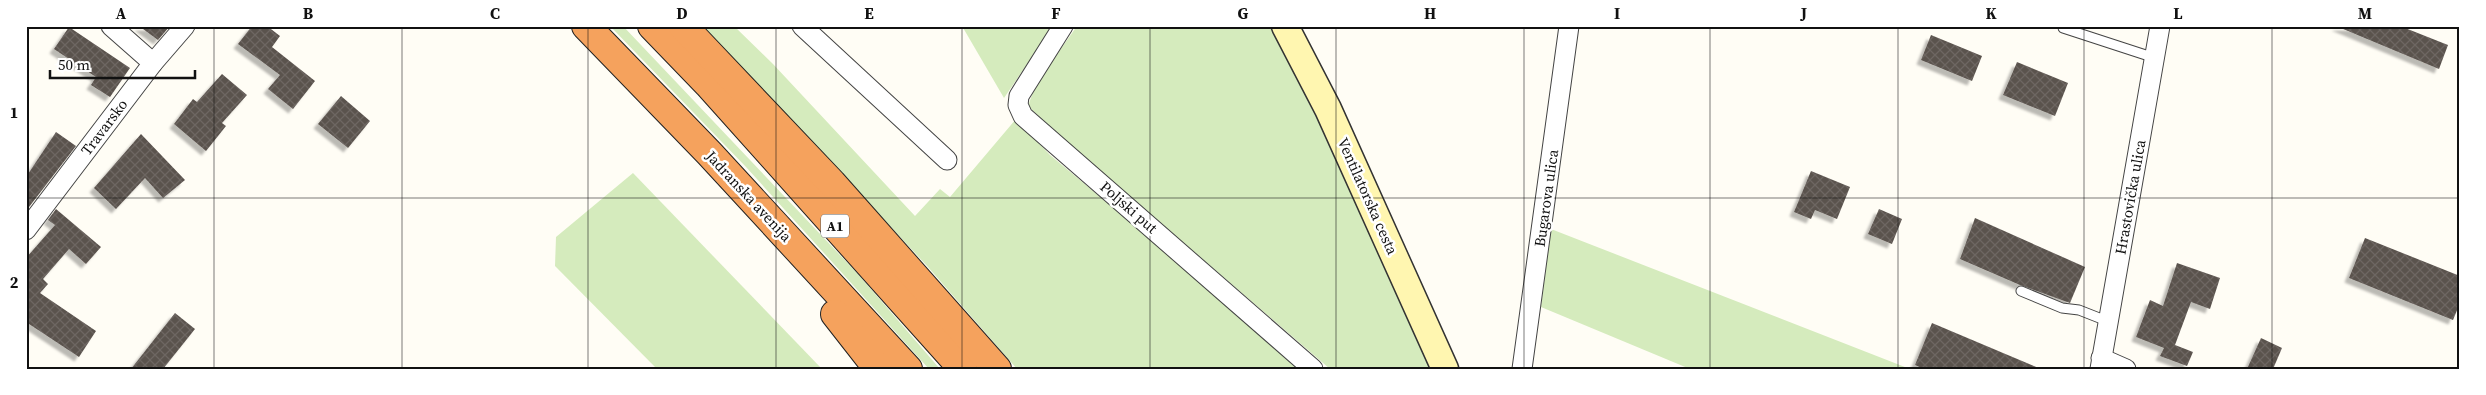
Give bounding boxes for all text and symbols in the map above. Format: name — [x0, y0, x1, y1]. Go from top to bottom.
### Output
text: A — [116, 2, 127, 24]
text: B — [303, 2, 314, 24]
text: C — [490, 2, 500, 24]
text: D — [676, 2, 688, 24]
text: E — [864, 2, 874, 24]
text: F — [1051, 2, 1061, 24]
text: G — [1238, 2, 1249, 24]
text: H — [1424, 2, 1436, 24]
text: I — [1614, 2, 1620, 24]
text: J — [1800, 2, 1807, 24]
text: K — [1985, 2, 1997, 24]
text: L — [2173, 2, 2183, 24]
text: M — [2358, 2, 2372, 24]
scale bar — [50, 48, 195, 80]
text: 50 m — [58, 54, 90, 75]
street label: Travarsko — [76, 94, 132, 160]
text: 1 — [10, 101, 18, 123]
street label: Ventilatorska cesta — [1333, 134, 1403, 258]
street label: Hrastovička ulica — [2110, 137, 2151, 256]
street label: Jadranska avenija — [701, 145, 797, 246]
street label: Bugarova ulica — [1529, 148, 1563, 248]
street label: Poljski put — [1096, 176, 1162, 238]
road number: A1 — [821, 215, 849, 238]
text: 2 — [10, 271, 19, 293]

